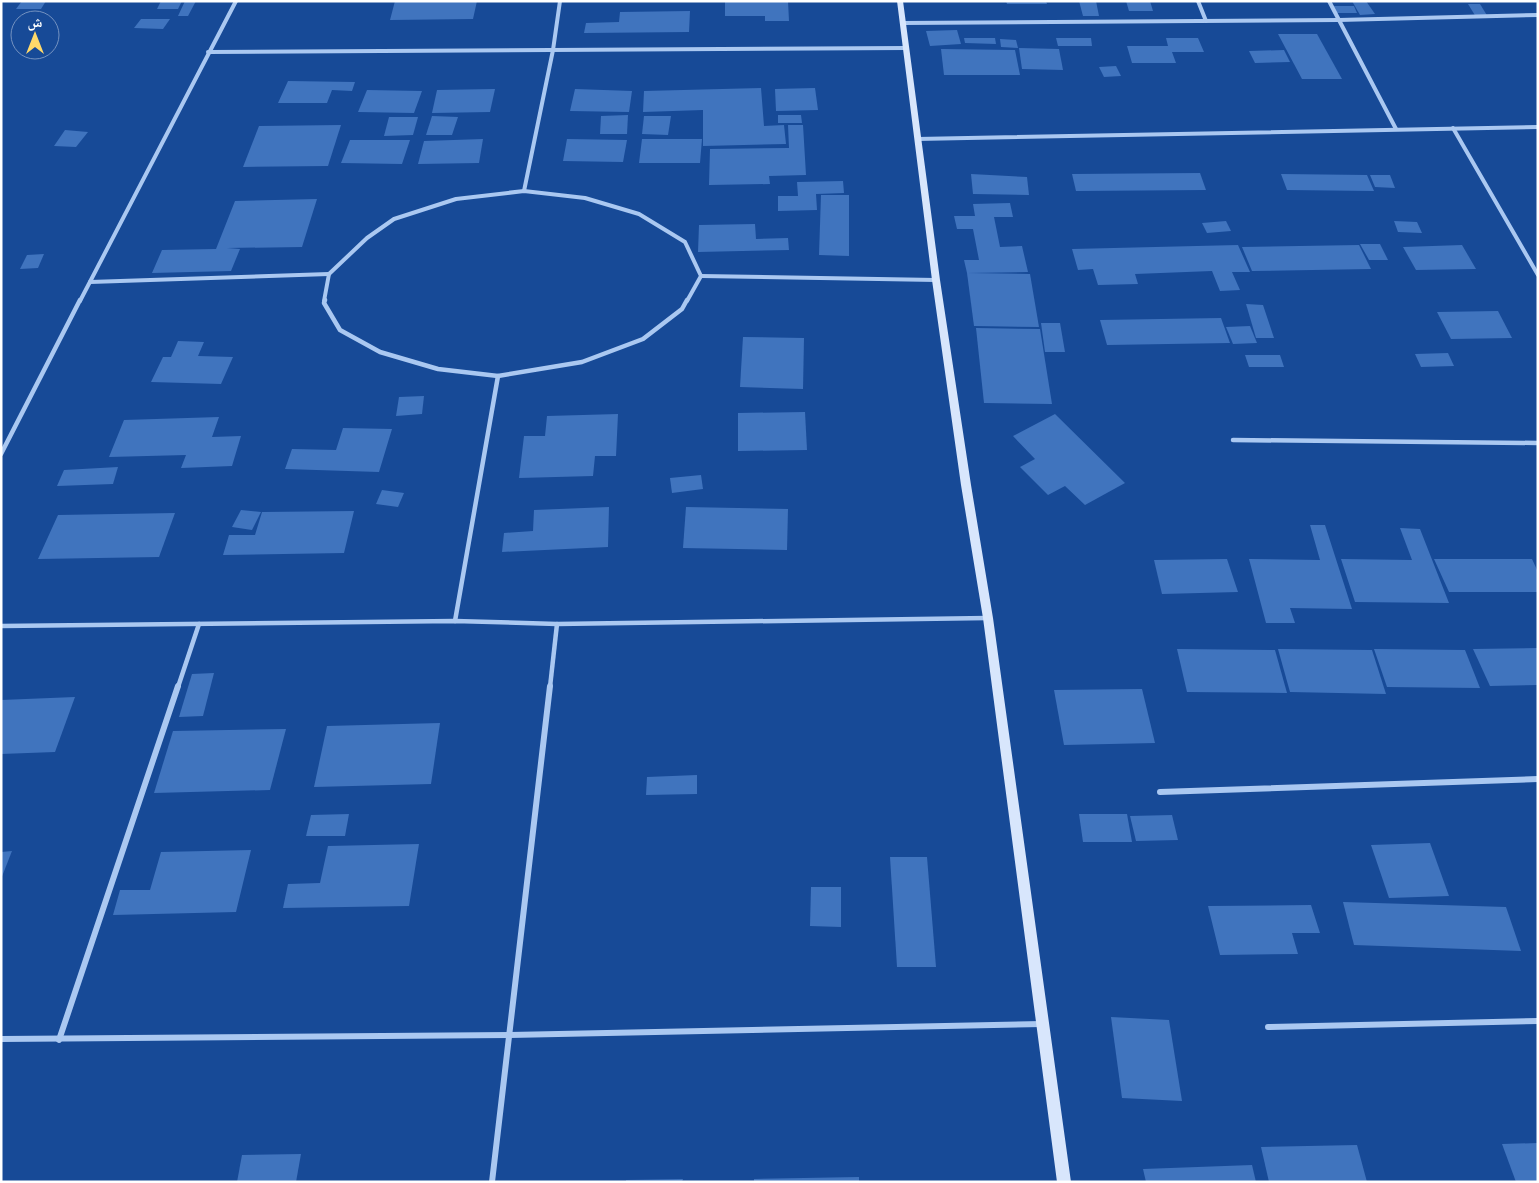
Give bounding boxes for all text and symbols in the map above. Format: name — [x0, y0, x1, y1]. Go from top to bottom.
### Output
north arrow — [10, 10, 60, 60]
text: ش — [28, 13, 43, 31]

